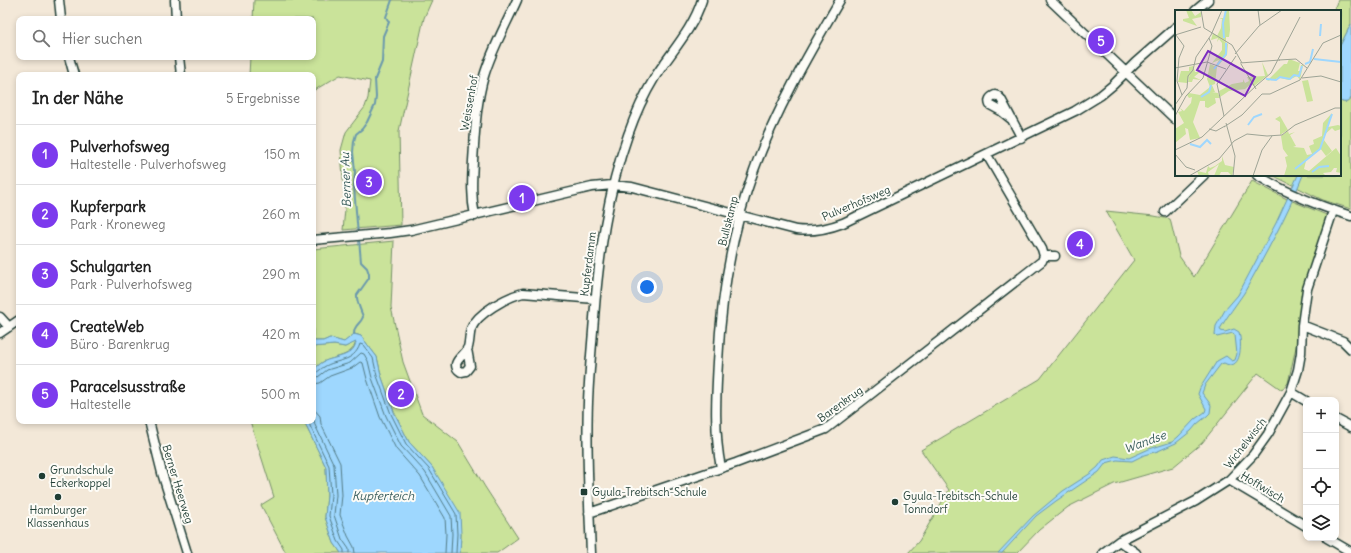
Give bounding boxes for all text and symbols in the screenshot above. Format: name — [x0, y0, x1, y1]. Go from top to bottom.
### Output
inset map — [1175, 10, 1341, 176]
search box — [16, 16, 316, 60]
pin: 5 — [1088, 26, 1114, 56]
icon: search — [30, 27, 52, 49]
text: Hier suchen — [62, 29, 142, 48]
street label: Weissenhof — [457, 74, 481, 132]
text: In der Nähe — [32, 87, 124, 109]
text: 5 Ergebnisse — [226, 90, 300, 107]
text: Pulverhofsweg — [70, 137, 170, 156]
text: 1 — [42, 146, 48, 163]
text: 150 m — [264, 146, 300, 163]
water label: Berner Au — [337, 151, 354, 208]
text: Haltestelle · Pulverhofsweg — [70, 156, 226, 173]
pin: 3 — [356, 167, 382, 197]
street label: Pulverhofsweg — [820, 182, 892, 224]
pin: 1 — [509, 183, 535, 213]
street label: Bullskamp — [715, 194, 741, 248]
text: Kupferpark — [70, 197, 146, 216]
text: 2 — [41, 206, 49, 223]
text: 260 m — [262, 206, 300, 223]
text: Park · Kroneweg — [70, 216, 165, 233]
pin: 4 — [1067, 229, 1093, 259]
street label: Kupferdamm — [577, 231, 599, 297]
text: Schulgarten — [70, 257, 151, 276]
text: 3 — [41, 266, 49, 283]
text: 290 m — [262, 266, 300, 283]
text: Park · Pulverhofsweg — [70, 276, 192, 293]
your location — [637, 277, 657, 297]
text: CreateWeb — [70, 317, 144, 336]
text: 4 — [41, 326, 49, 343]
text: 420 m — [262, 326, 300, 343]
text: Büro · Barenkrug — [70, 336, 170, 353]
text: Paracelsusstraße — [70, 377, 186, 396]
pin: 2 — [388, 379, 414, 409]
street label: Barenkrug — [815, 383, 865, 425]
text: 5 — [41, 386, 49, 403]
text: 500 m — [261, 386, 300, 403]
text: Haltestelle — [70, 396, 131, 413]
map controls — [1303, 397, 1339, 541]
button: + — [1303, 397, 1339, 433]
street label: Wichelwisch — [1221, 415, 1269, 471]
water label: Wandse — [1122, 427, 1169, 456]
button: − — [1303, 433, 1339, 469]
street label: Berner Heerweg — [159, 443, 197, 525]
place label: Grundschule Eckerkoppel — [50, 463, 113, 490]
street label: Hoffwisch — [1238, 468, 1288, 506]
button: locate — [1303, 469, 1339, 505]
marker: Grundschule Eckerkoppel — [37, 471, 47, 481]
place label: Gyula-Trebitsch-Schule — [592, 485, 707, 499]
marker: Gyula-Trebitsch-Schule — [579, 487, 589, 497]
water label: Kupferteich — [352, 488, 415, 503]
place label: Gyula-Trebitsch-Schule Tonndorf — [903, 489, 1018, 516]
marker: Hamburger Klassenhaus — [53, 492, 63, 502]
marker: Gyula-Trebitsch-Schule Tonndorf — [890, 497, 900, 507]
place label: Hamburger Klassenhaus — [27, 503, 89, 530]
button: layers — [1303, 505, 1339, 541]

